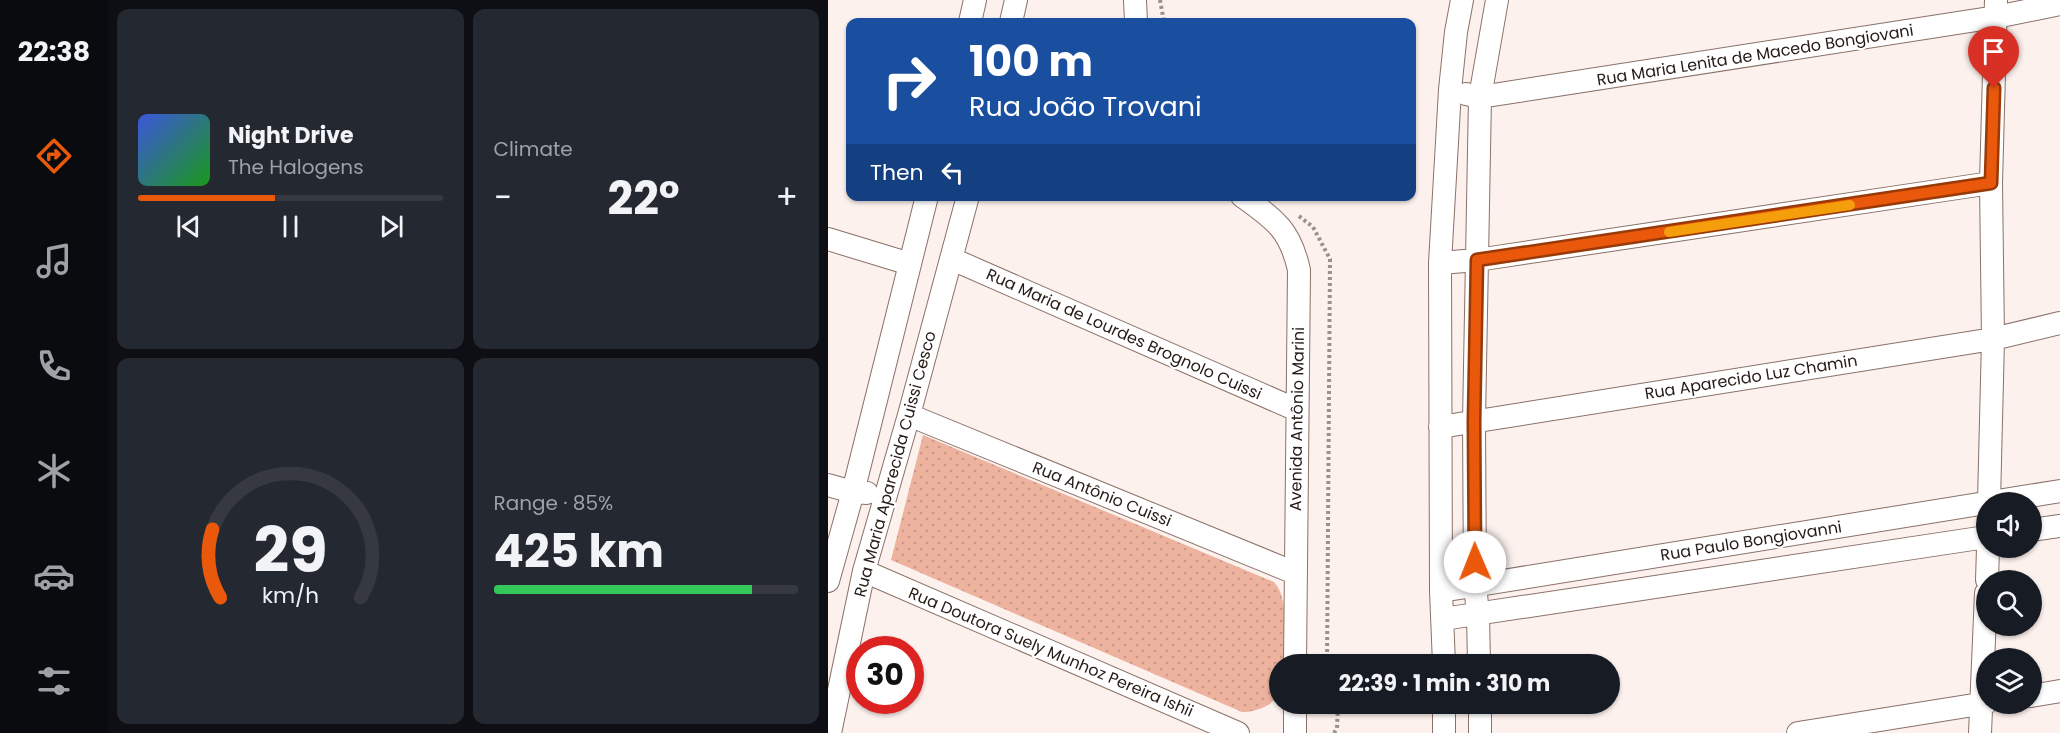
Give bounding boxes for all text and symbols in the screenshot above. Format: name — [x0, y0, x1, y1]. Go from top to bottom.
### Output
street label: Rua Maria Lenita de Macedo Bongiovani — [1595, 19, 1915, 91]
pin — [1968, 26, 2019, 88]
text: 100 m — [969, 32, 1093, 91]
text: 22:38 — [18, 33, 90, 70]
icon: arrive — [1977, 35, 2010, 68]
icon: right — [870, 42, 948, 120]
text: Rua João Trovani — [969, 88, 1202, 125]
text: Night Drive — [228, 120, 354, 151]
icon: directions — [33, 135, 75, 177]
text: Climate — [494, 135, 573, 163]
text: The Halogens — [228, 153, 364, 181]
icon: left — [936, 156, 969, 189]
text: Then — [870, 157, 924, 188]
text: 22° — [607, 167, 680, 230]
text: − — [494, 174, 512, 221]
text: + — [775, 174, 798, 221]
icon: previous — [172, 210, 205, 243]
icon: pause — [274, 210, 307, 243]
icon: next — [375, 210, 408, 243]
icon: music — [33, 240, 75, 282]
street label: Rua Maria de Lourdes Brognolo Cuissi — [983, 263, 1265, 405]
street label: Avenida Antônio Marini — [1284, 327, 1310, 511]
street label: Rua Maria Aparecida Cuissi Cesco — [848, 328, 942, 600]
icon: phone — [33, 345, 75, 387]
street label: Rua Aparecido Luz Chamin — [1643, 349, 1859, 405]
icon: climate — [33, 450, 75, 492]
street label: Rua Antônio Cuissi — [1029, 456, 1175, 532]
text: Range · 85% — [494, 489, 613, 517]
map controls — [1976, 492, 2042, 714]
button: sound — [1976, 492, 2042, 558]
text: 29 — [253, 506, 327, 594]
street label: Rua Paulo Bongiovanni — [1659, 515, 1843, 567]
text: 425 km — [494, 520, 664, 583]
position arrow — [1443, 530, 1507, 594]
icon: car — [33, 555, 75, 597]
button: search — [1976, 570, 2042, 636]
text: km/h — [262, 580, 319, 611]
street label: Rua Doutora Suely Munhoz Pereira Ishii — [905, 581, 1197, 723]
speed limit sign: 30 — [846, 636, 924, 714]
button: layers — [1976, 648, 2042, 714]
icon: filters — [33, 660, 75, 702]
text: 22:39 · 1 min · 310 m — [1339, 668, 1550, 699]

